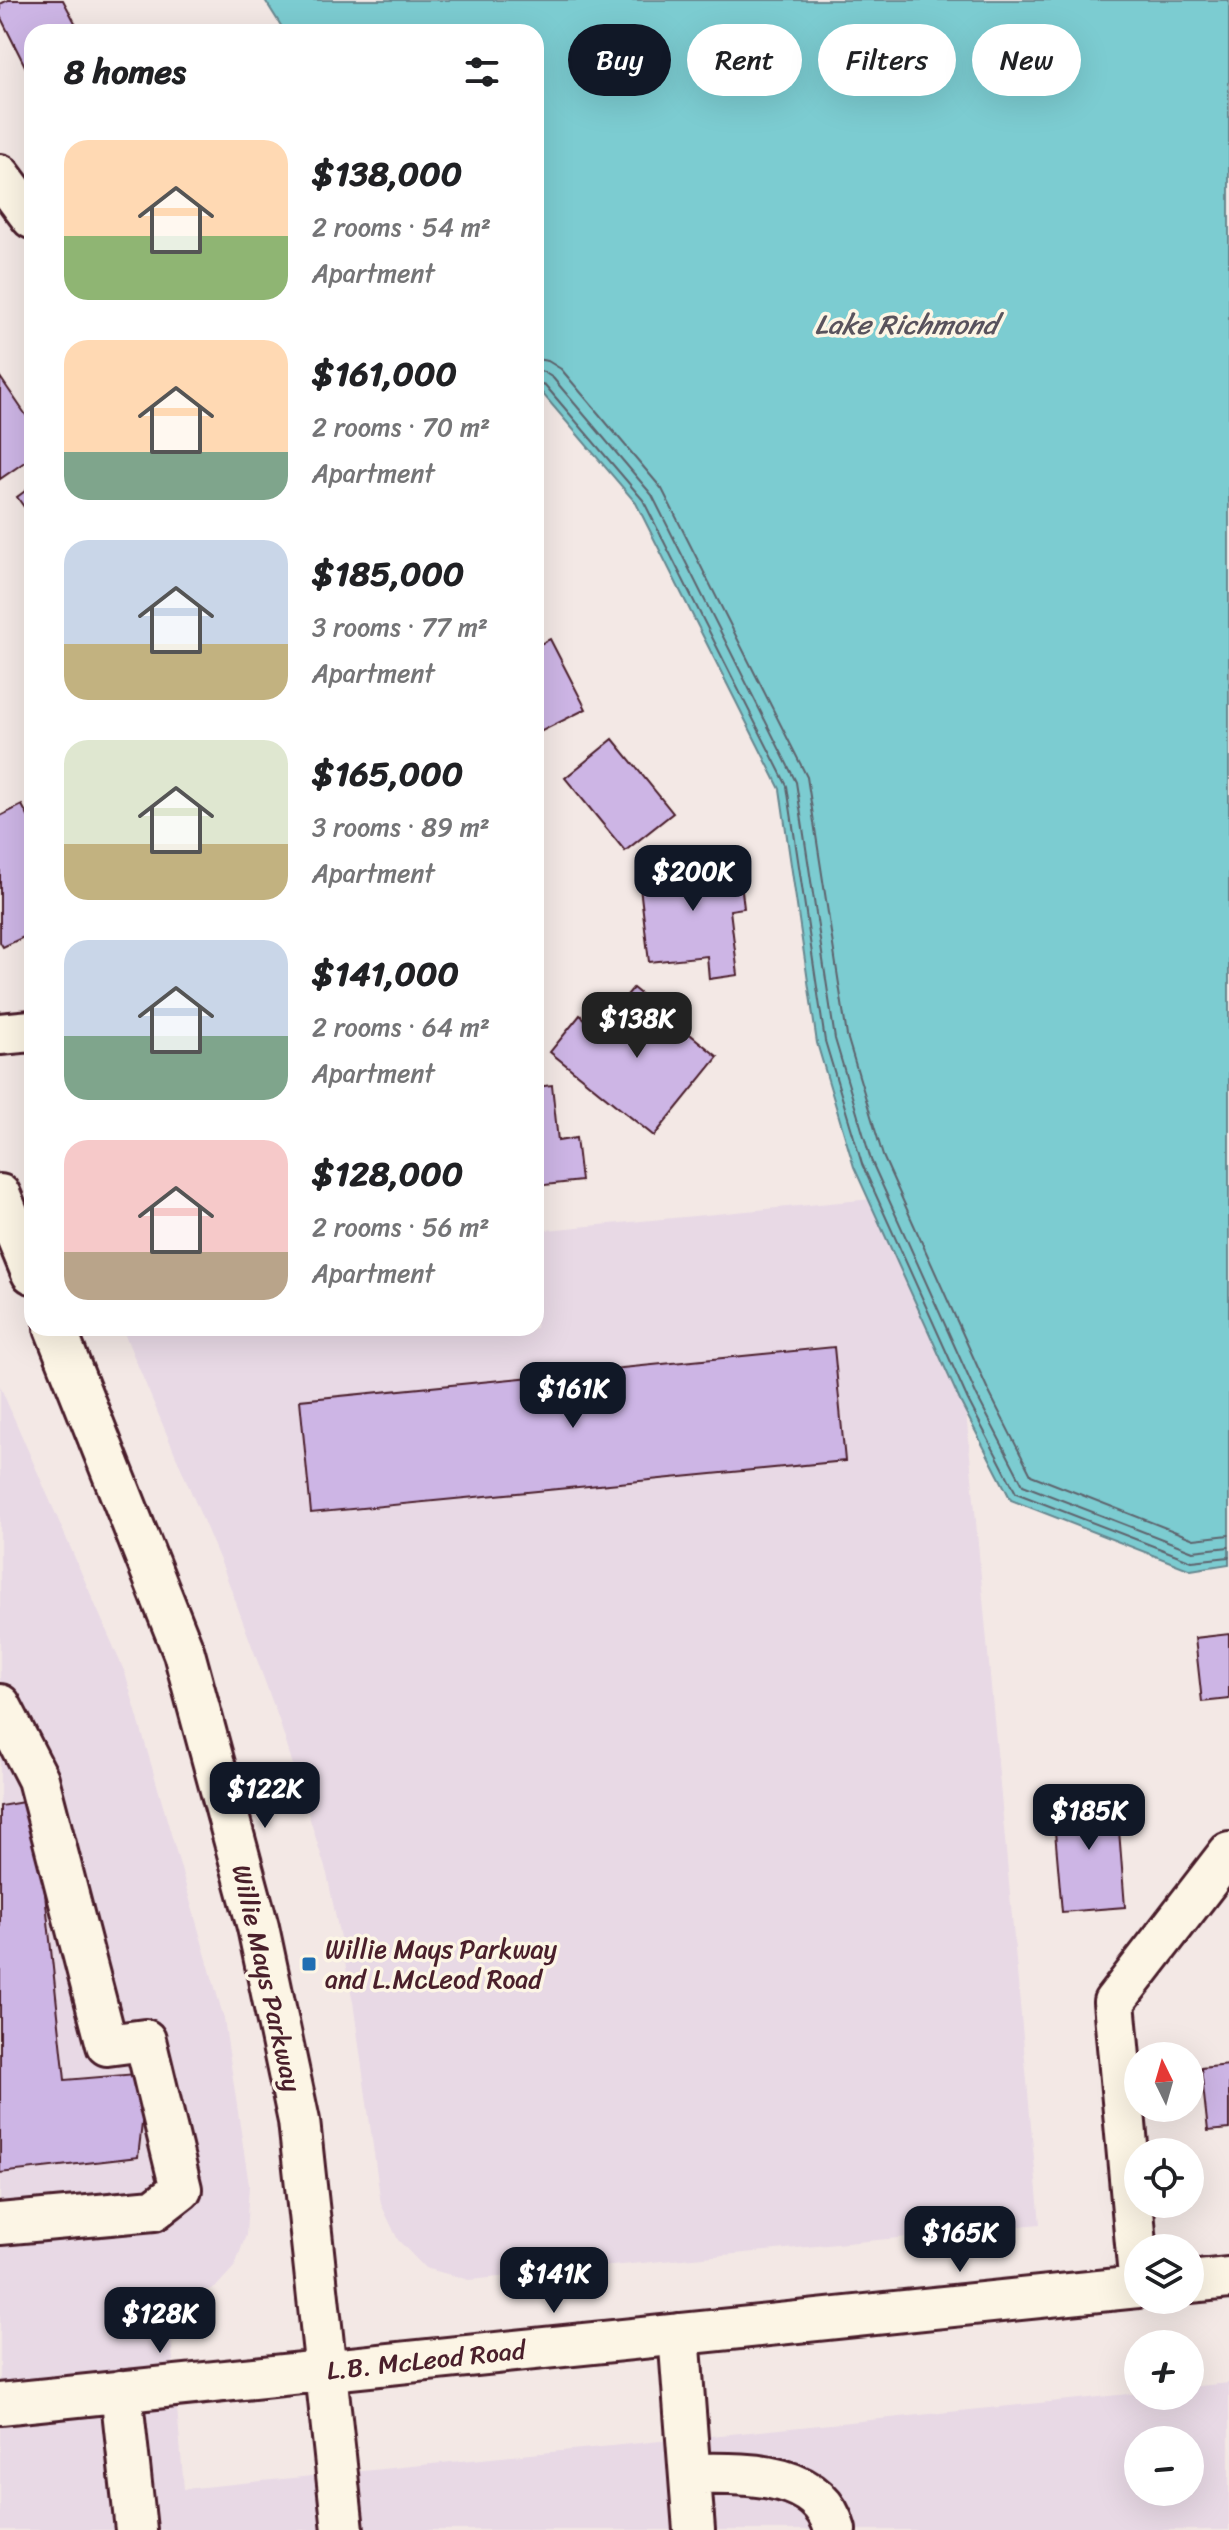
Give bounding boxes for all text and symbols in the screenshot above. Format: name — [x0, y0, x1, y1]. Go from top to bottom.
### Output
chip: Buy — [568, 24, 671, 96]
chip: Rent — [687, 24, 802, 96]
chip: Filters — [818, 24, 956, 96]
chip: New — [972, 24, 1081, 96]
text: 8 homes — [64, 42, 186, 102]
icon: filters — [460, 50, 504, 94]
text: $138,000 — [312, 144, 462, 204]
icon: home — [128, 172, 224, 268]
text: 2 rooms · 54 m² — [312, 204, 491, 250]
text: Apartment — [312, 250, 435, 296]
water label: Lake Richmond — [815, 300, 1004, 349]
text: $161,000 — [312, 344, 457, 404]
icon: home — [128, 372, 224, 468]
text: 2 rooms · 70 m² — [312, 404, 490, 450]
text: Apartment — [312, 450, 435, 496]
text: $185,000 — [312, 544, 464, 604]
icon: home — [128, 572, 224, 668]
text: 3 rooms · 77 m² — [312, 604, 488, 650]
text: Apartment — [312, 650, 435, 696]
text: $165,000 — [312, 744, 463, 804]
icon: home — [128, 772, 224, 868]
text: 3 rooms · 89 m² — [312, 804, 490, 850]
pin: $200K — [637, 845, 749, 913]
text: $200K — [652, 848, 734, 894]
text: Apartment — [312, 850, 435, 896]
text: $141,000 — [312, 944, 459, 1004]
icon: home — [128, 972, 224, 1068]
pin: $138K — [581, 992, 693, 1060]
text: $138K — [600, 995, 674, 1041]
text: 2 rooms · 64 m² — [312, 1004, 490, 1050]
text: Apartment — [312, 1050, 435, 1096]
text: $128,000 — [312, 1144, 463, 1204]
icon: home — [128, 1172, 224, 1268]
text: 2 rooms · 56 m² — [312, 1204, 490, 1250]
text: Apartment — [312, 1250, 435, 1296]
pin: $161K — [517, 1362, 629, 1430]
text: $161K — [538, 1365, 608, 1411]
pin: $122K — [209, 1762, 321, 1830]
text: $122K — [228, 1765, 302, 1811]
pin: $185K — [1033, 1784, 1145, 1852]
text: $185K — [1051, 1787, 1127, 1833]
street label: Willie Mays Parkway — [218, 1860, 316, 2097]
place label: Willie Mays Parkway and L.McLeod Road — [325, 1926, 558, 2002]
marker: Willie Mays Parkway and L.McLeod Road — [300, 1955, 318, 1973]
north arrow — [1124, 2042, 1204, 2122]
map controls — [1124, 2042, 1204, 2506]
button: locate — [1124, 2138, 1204, 2218]
pin: $165K — [904, 2206, 1016, 2274]
text: $165K — [922, 2209, 998, 2255]
button: layers — [1124, 2234, 1204, 2314]
pin: $141K — [498, 2247, 610, 2315]
text: $141K — [518, 2250, 590, 2296]
pin: $128K — [104, 2287, 216, 2355]
text: $128K — [122, 2290, 198, 2336]
street label: L.B. McLeod Road — [324, 2326, 530, 2393]
button: + — [1124, 2330, 1204, 2410]
button: − — [1124, 2426, 1204, 2506]

